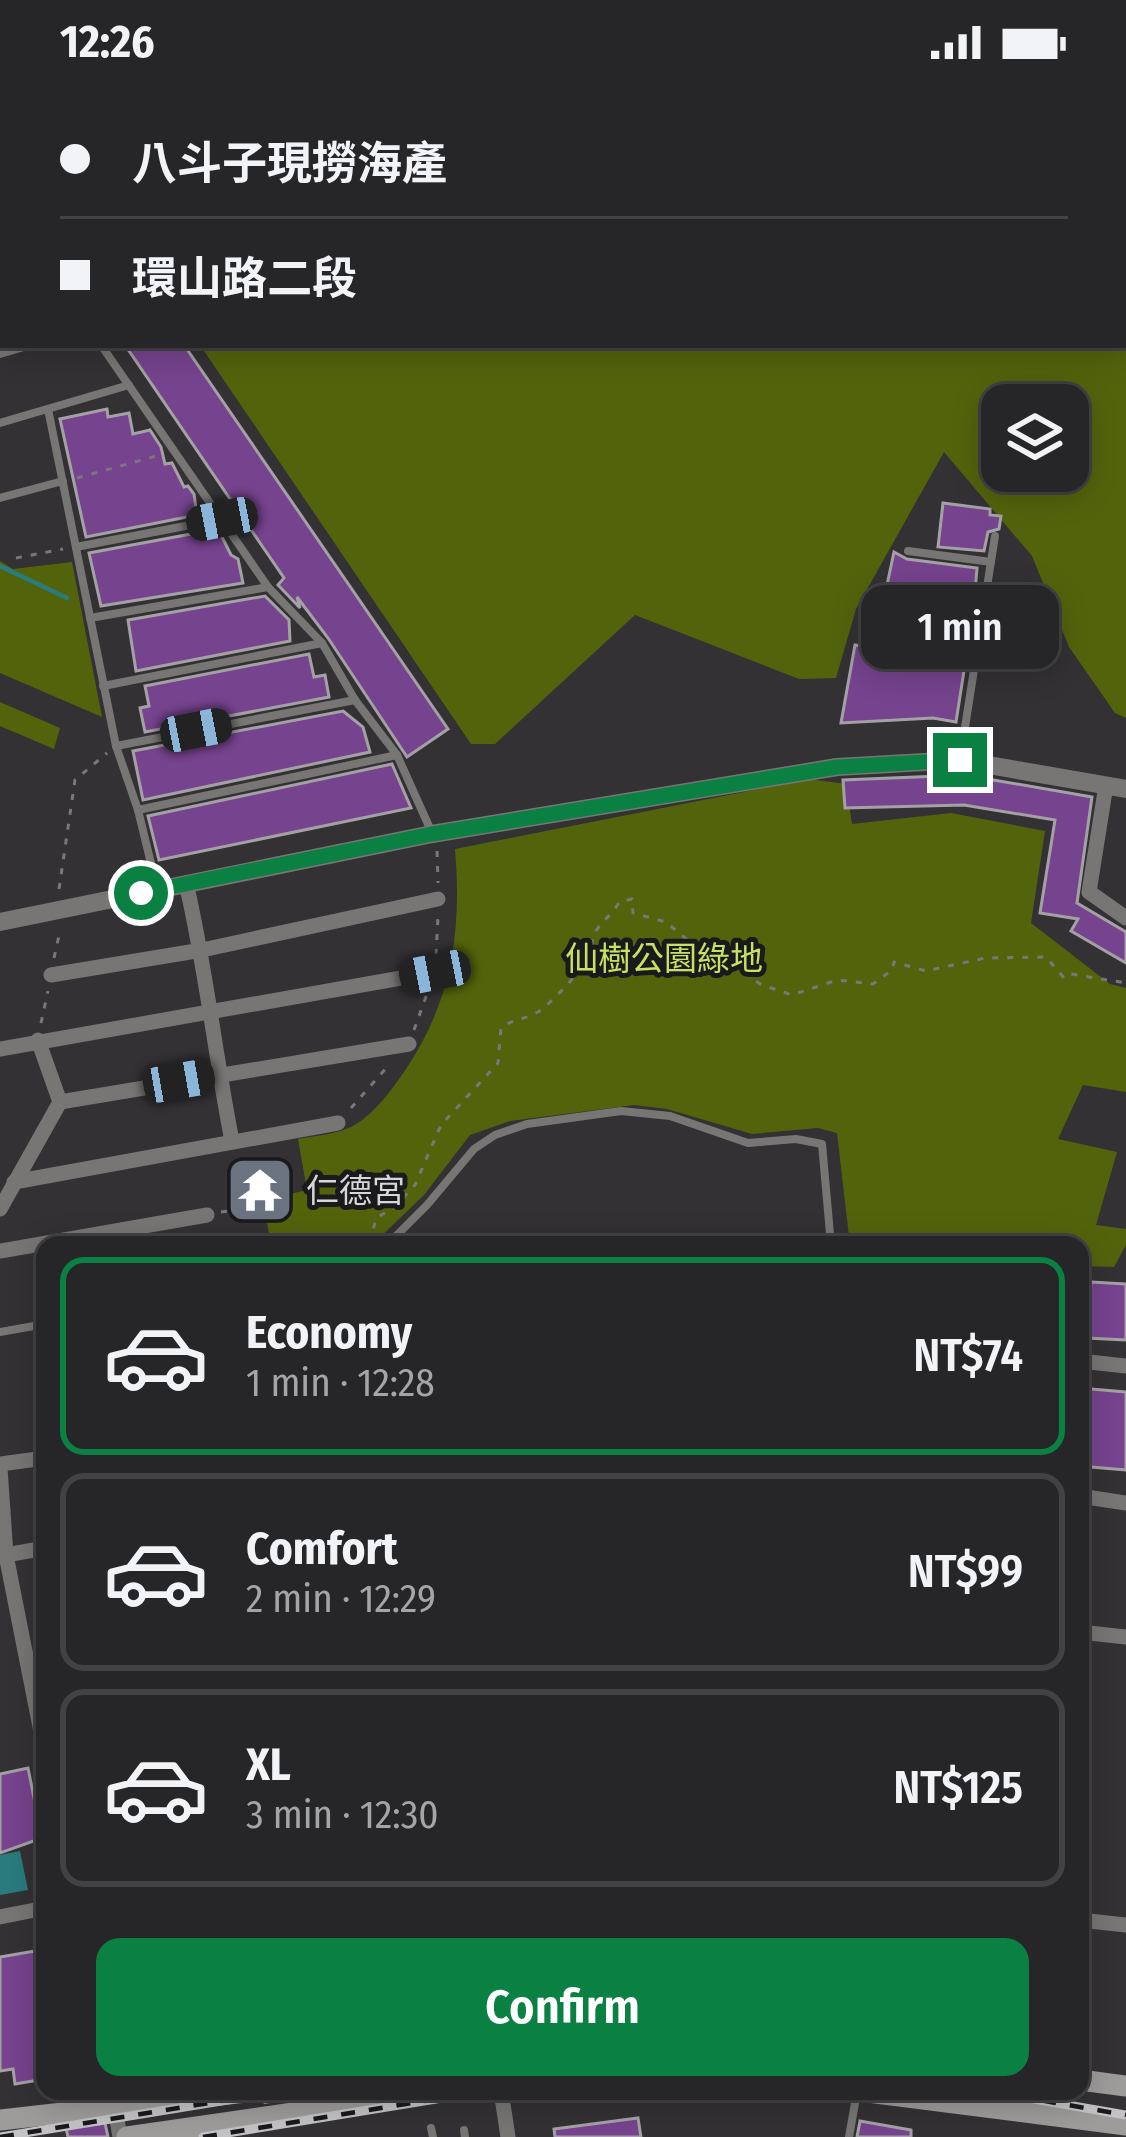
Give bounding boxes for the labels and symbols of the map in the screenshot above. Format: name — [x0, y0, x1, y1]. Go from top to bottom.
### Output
car — [183, 494, 261, 544]
callout: 1 min — [861, 586, 1059, 670]
car — [157, 705, 235, 755]
route end — [933, 733, 987, 787]
route start — [114, 866, 168, 920]
park label: 仙樹公園綠地 — [565, 939, 763, 979]
car — [396, 947, 474, 997]
car — [140, 1057, 218, 1105]
temple icon: 仁德宮 — [225, 1155, 295, 1225]
place label: 仁德宮 — [306, 1171, 405, 1211]

